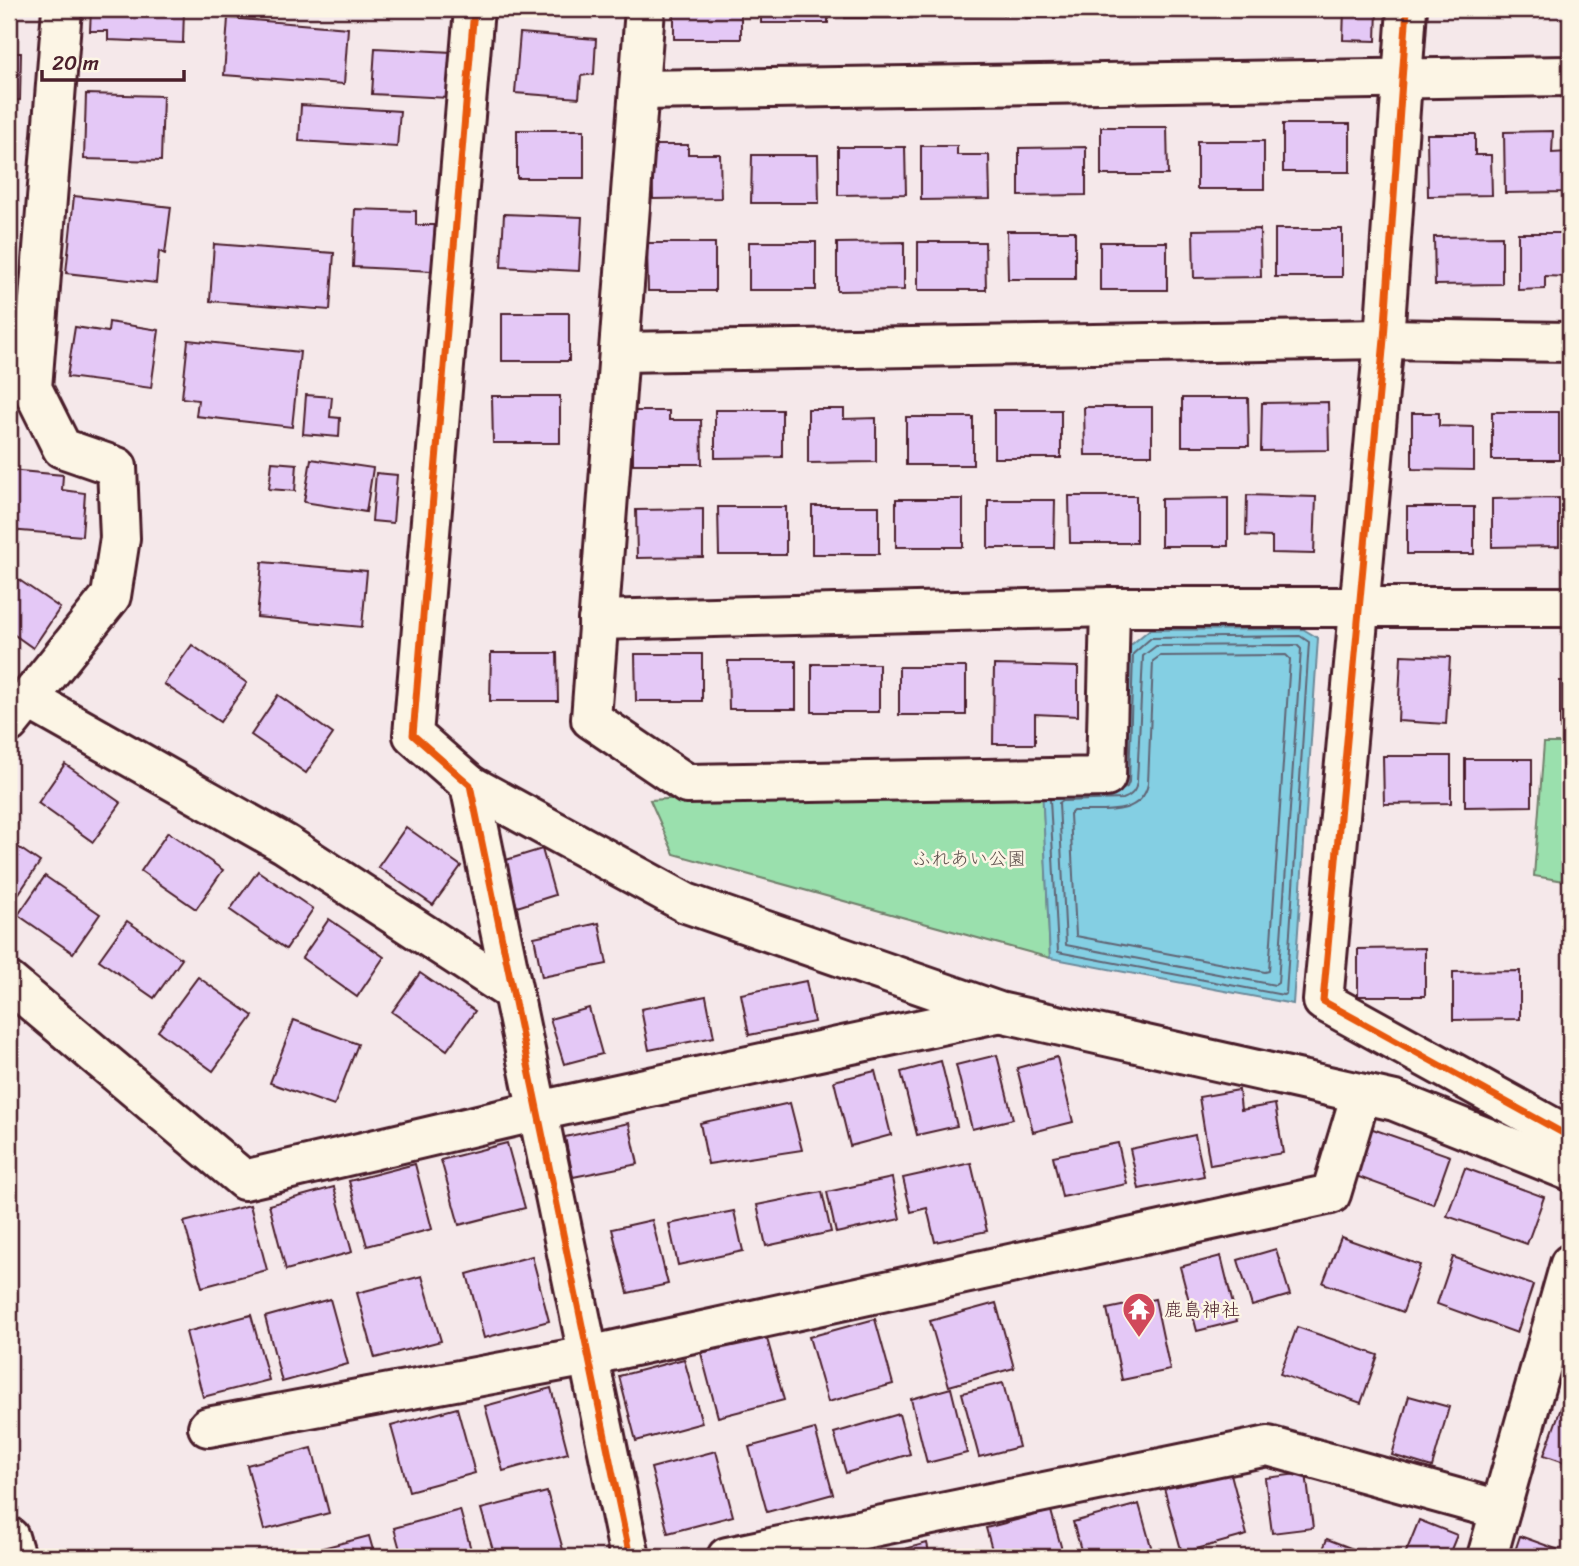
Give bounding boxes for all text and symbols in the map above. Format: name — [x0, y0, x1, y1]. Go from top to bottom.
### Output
scale bar — [42, 38, 184, 82]
text: 20 m — [52, 44, 99, 82]
park label: ふれあい公園 — [912, 842, 1026, 875]
temple icon: 鹿島神社 — [1120, 1290, 1158, 1339]
place label: 鹿島神社 — [1164, 1293, 1240, 1326]

